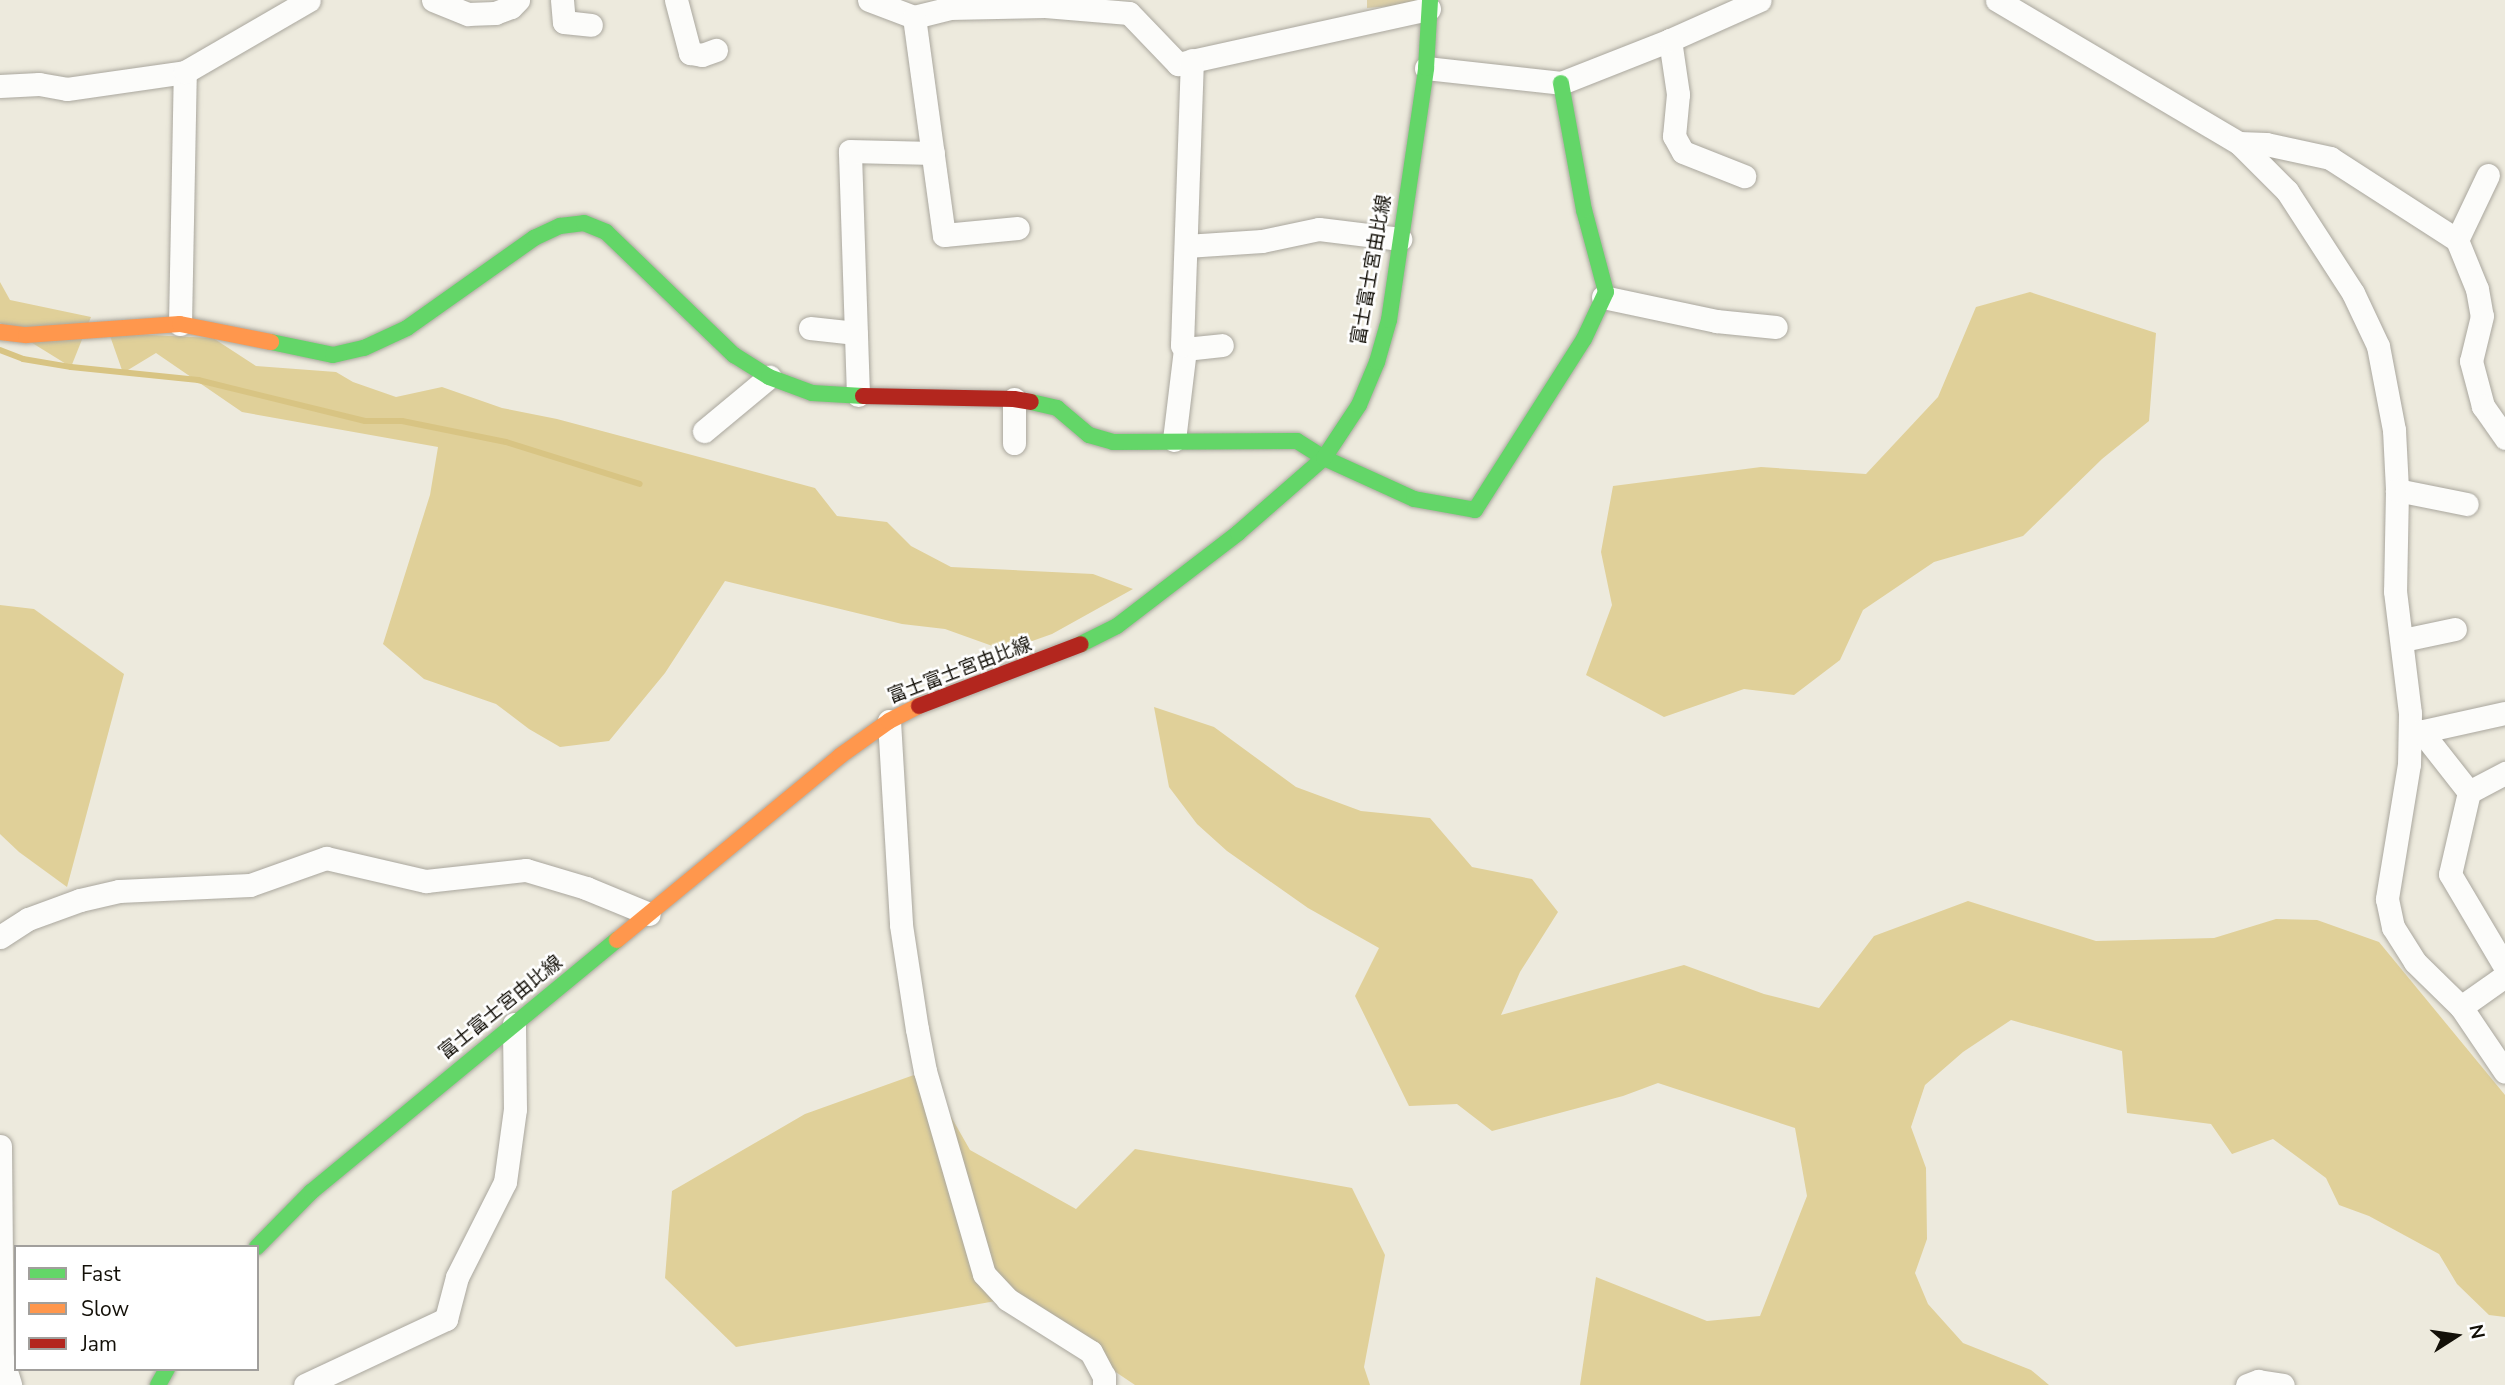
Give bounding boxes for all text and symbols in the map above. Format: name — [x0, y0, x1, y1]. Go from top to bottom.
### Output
street label: 富士富士宮由比線 — [1348, 193, 1396, 347]
street label: 富士富士宮由比線 — [885, 633, 1035, 709]
street label: 富士富士宮由比線 — [435, 951, 567, 1065]
legend — [14, 1245, 259, 1371]
text: Fast — [81, 1260, 121, 1288]
text: Slow — [81, 1295, 129, 1323]
north arrow — [2421, 1301, 2491, 1371]
text: N — [2462, 1322, 2491, 1341]
text: Jam — [81, 1330, 117, 1358]

